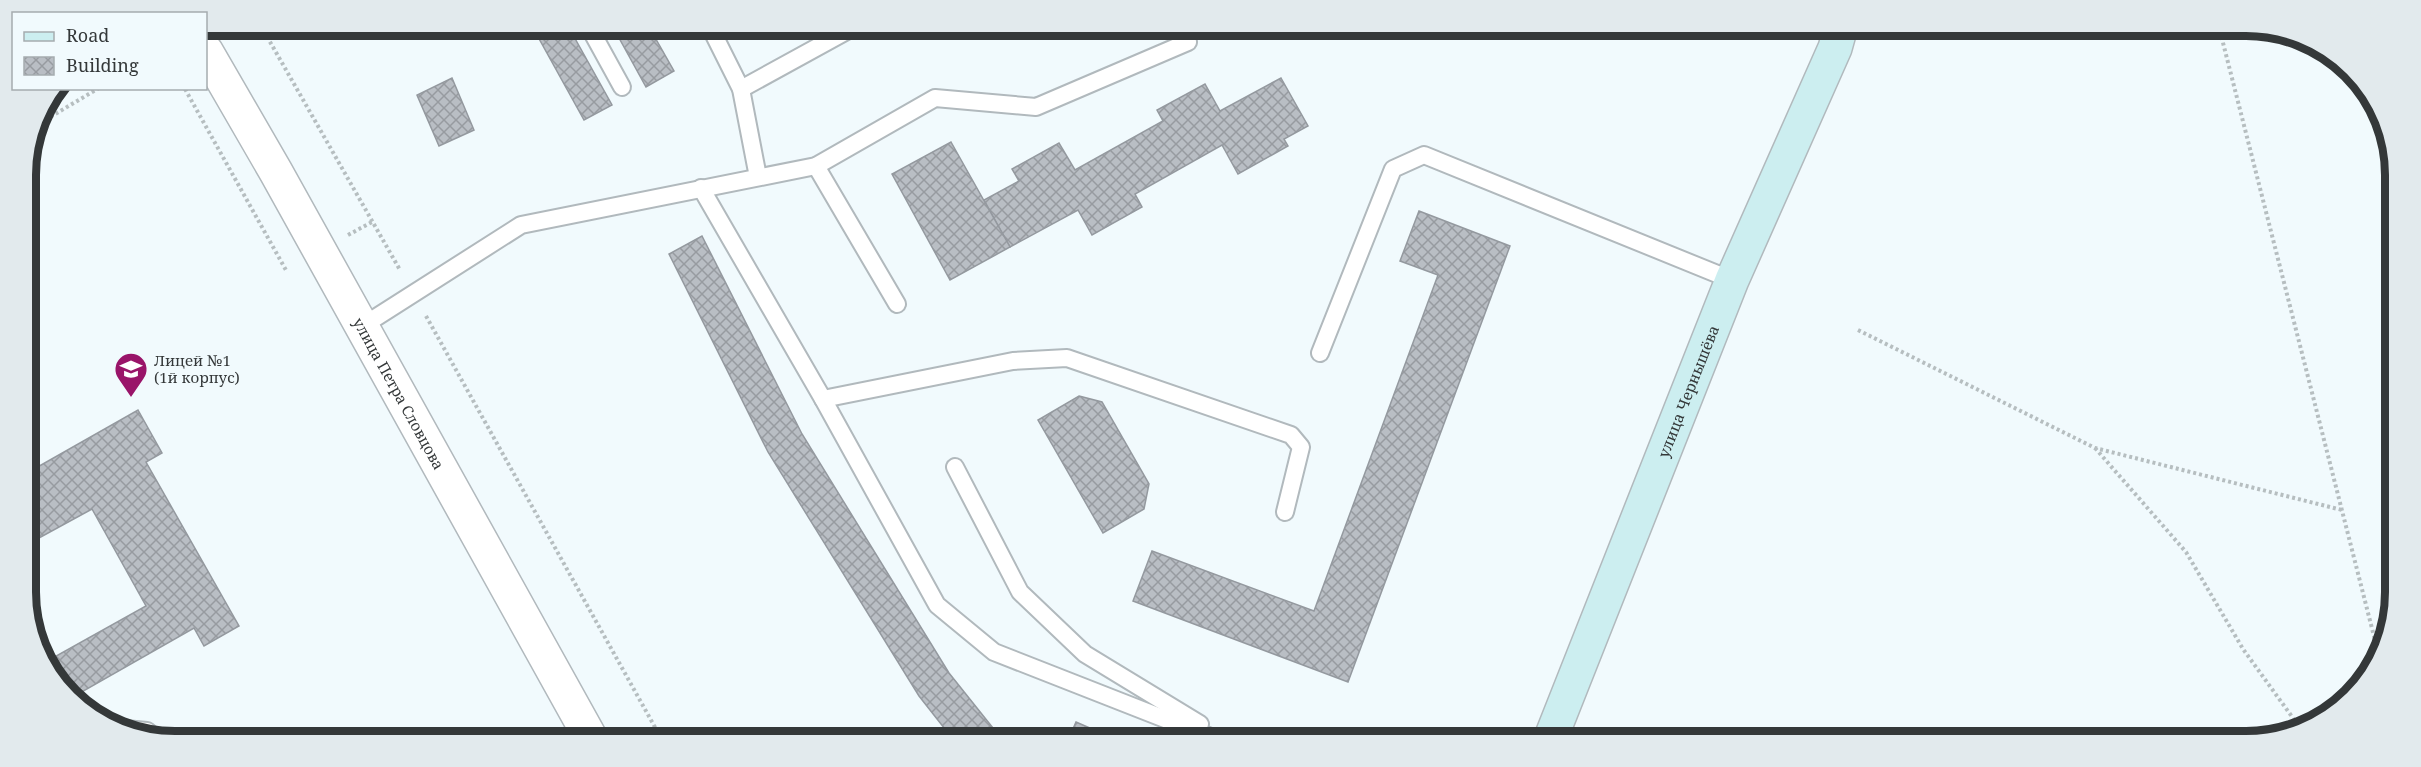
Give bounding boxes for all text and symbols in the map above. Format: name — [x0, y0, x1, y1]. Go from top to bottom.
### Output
legend — [12, 12, 207, 90]
text: Road — [66, 23, 109, 47]
text: Building — [66, 53, 139, 77]
street label: улица Петра Словцова — [349, 314, 449, 473]
street label: улица Чернышёва — [1653, 322, 1723, 460]
place label: Лицей №1 (1й корпус) — [154, 350, 240, 387]
school or university icon: Лицей №1 (1й корпус) — [113, 351, 149, 398]

